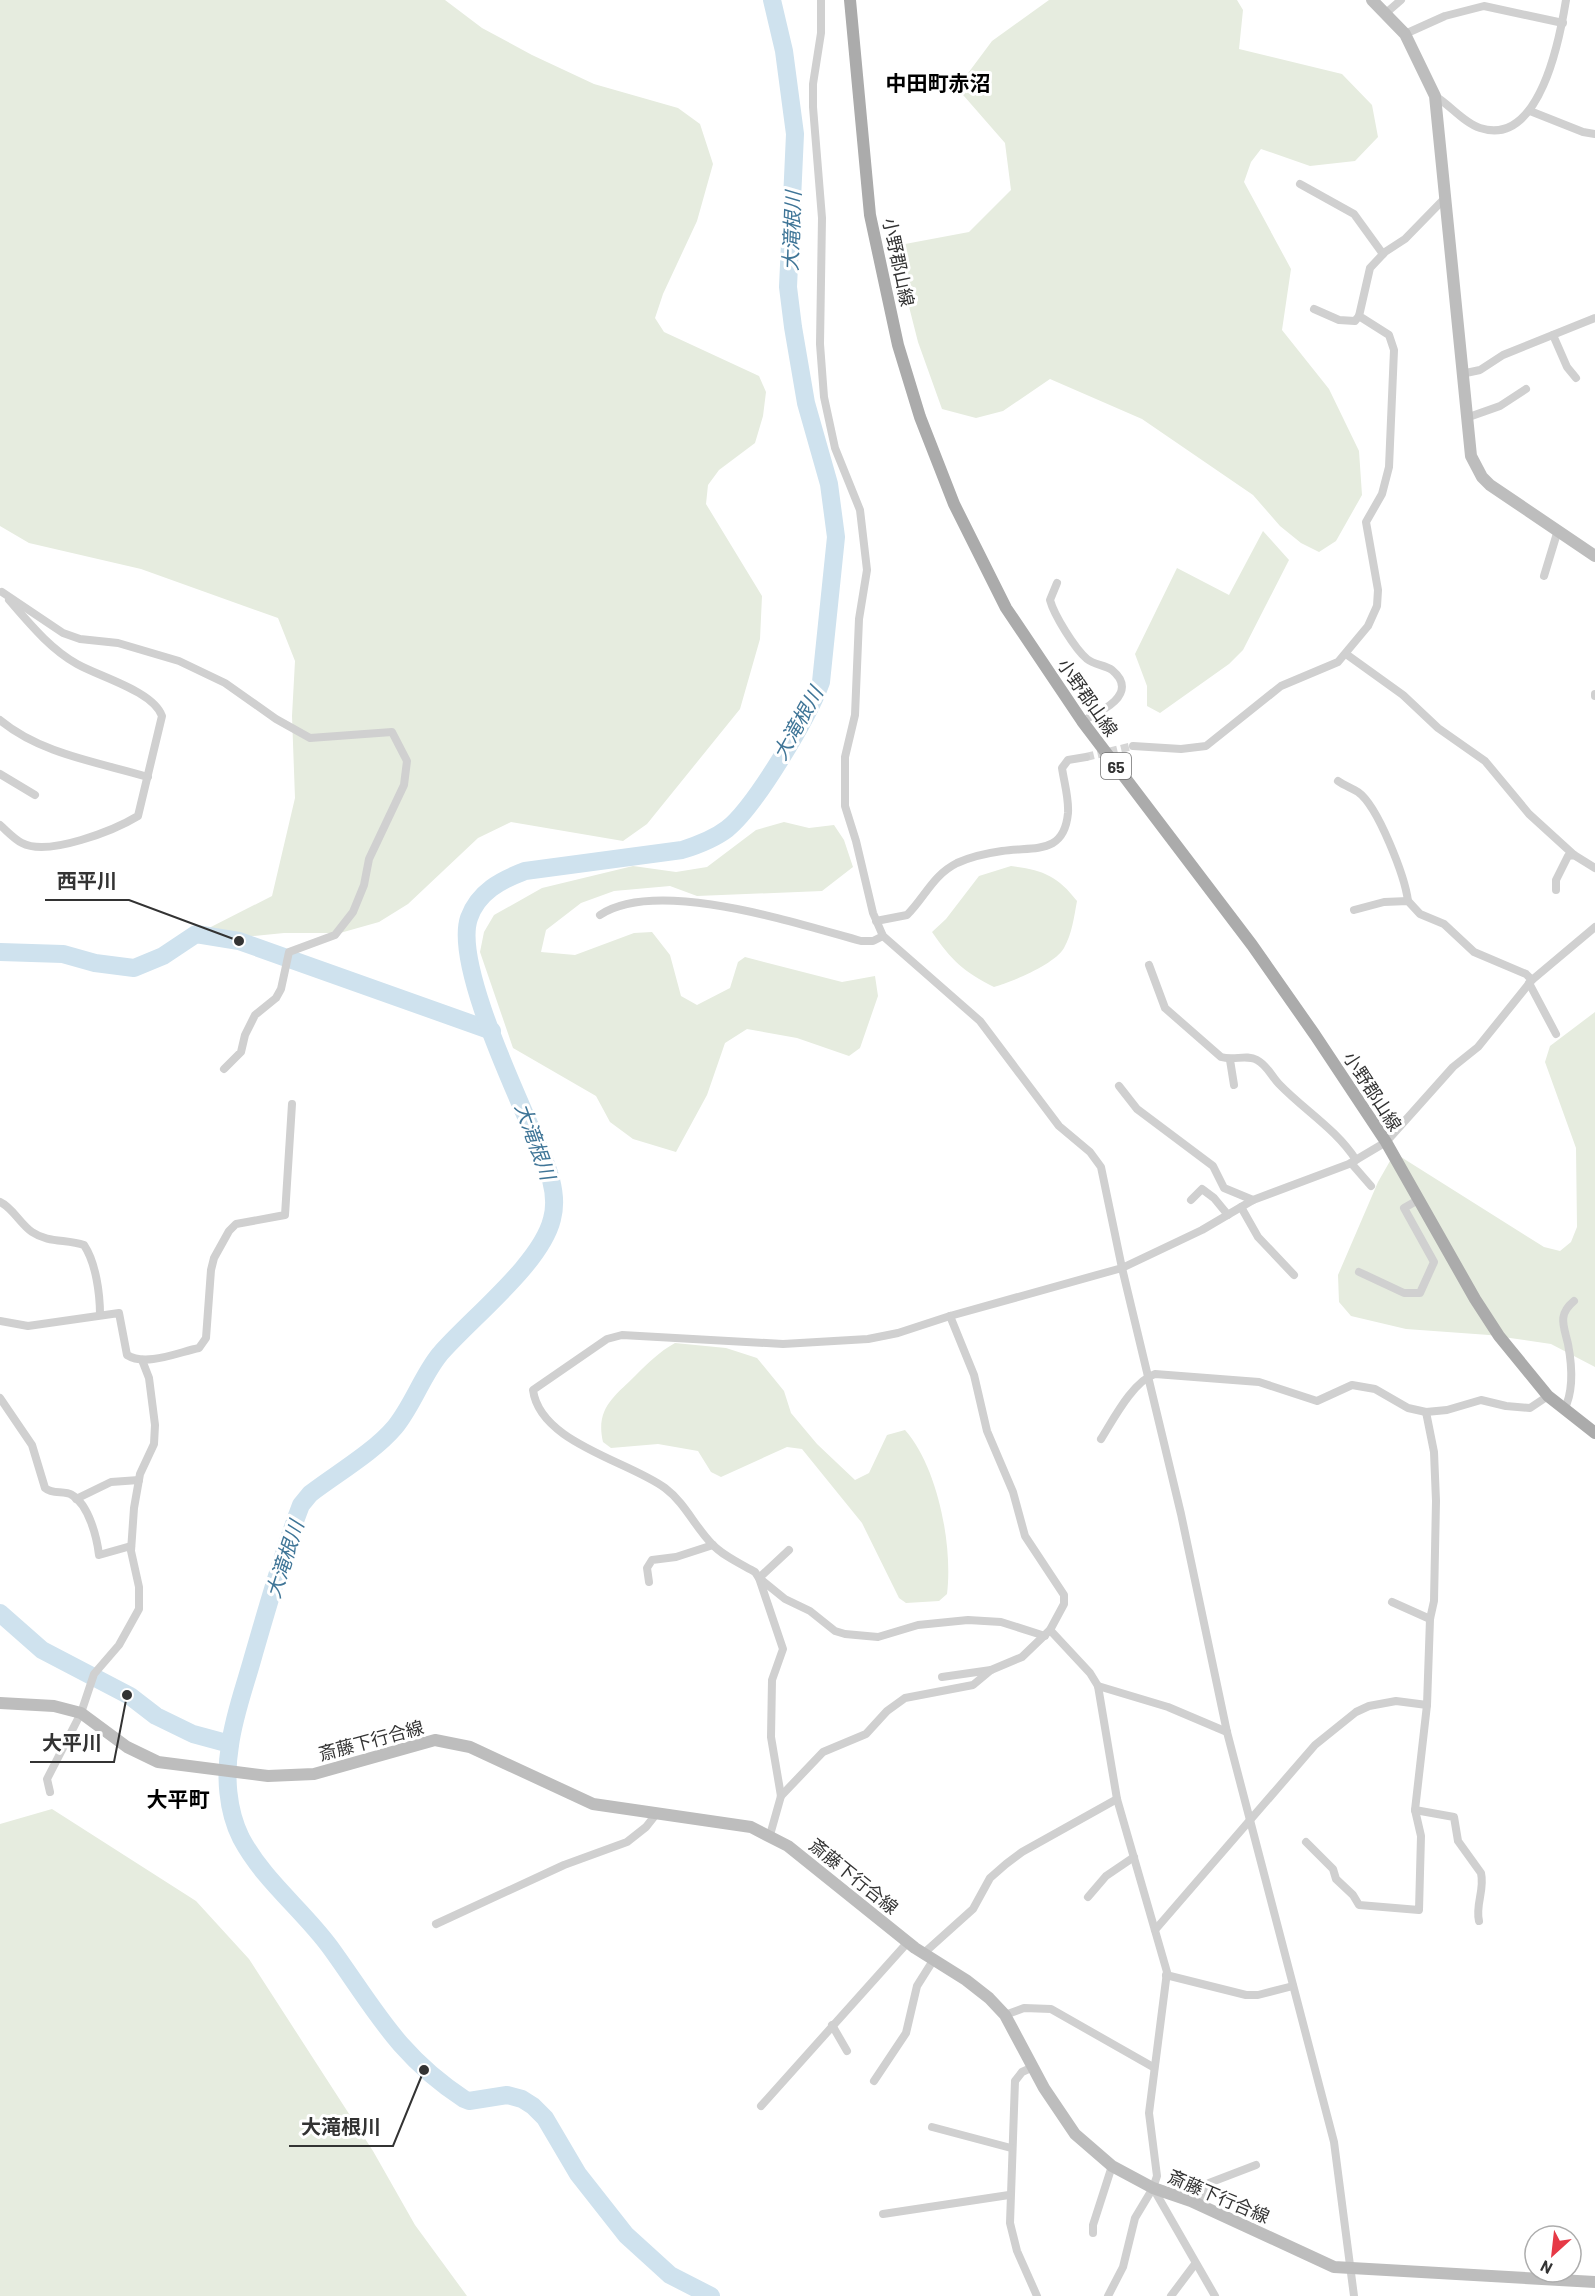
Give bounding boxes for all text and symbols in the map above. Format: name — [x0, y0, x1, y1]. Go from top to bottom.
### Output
district label: 中田町赤沼 — [886, 70, 991, 95]
water label: 大滝根川 — [778, 189, 804, 271]
street label: 小野郡山線 — [879, 216, 919, 308]
street label: 小野郡山線 — [1053, 654, 1123, 740]
water label: 大滝根川 — [767, 680, 828, 764]
road number: 65 — [1101, 753, 1131, 779]
callout: 西平川 — [45, 862, 129, 900]
text: 西平川 — [57, 868, 117, 892]
street label: 小野郡山線 — [1339, 1047, 1407, 1135]
water label: 大滝根川 — [511, 1099, 562, 1185]
water label: 大滝根川 — [260, 1515, 308, 1601]
street label: 斎藤下行合線 — [316, 1715, 426, 1765]
callout: 大平川 — [30, 1724, 114, 1762]
text: 大平川 — [42, 1730, 102, 1754]
district label: 大平町 — [147, 1786, 210, 1811]
street label: 斎藤下行合線 — [805, 1833, 903, 1919]
callout: 大滝根川 — [289, 2108, 393, 2146]
text: 大滝根川 — [301, 2114, 381, 2138]
street label: 斎藤下行合線 — [1165, 2165, 1273, 2227]
north arrow — [1523, 2224, 1583, 2284]
text: N — [1537, 2257, 1555, 2279]

